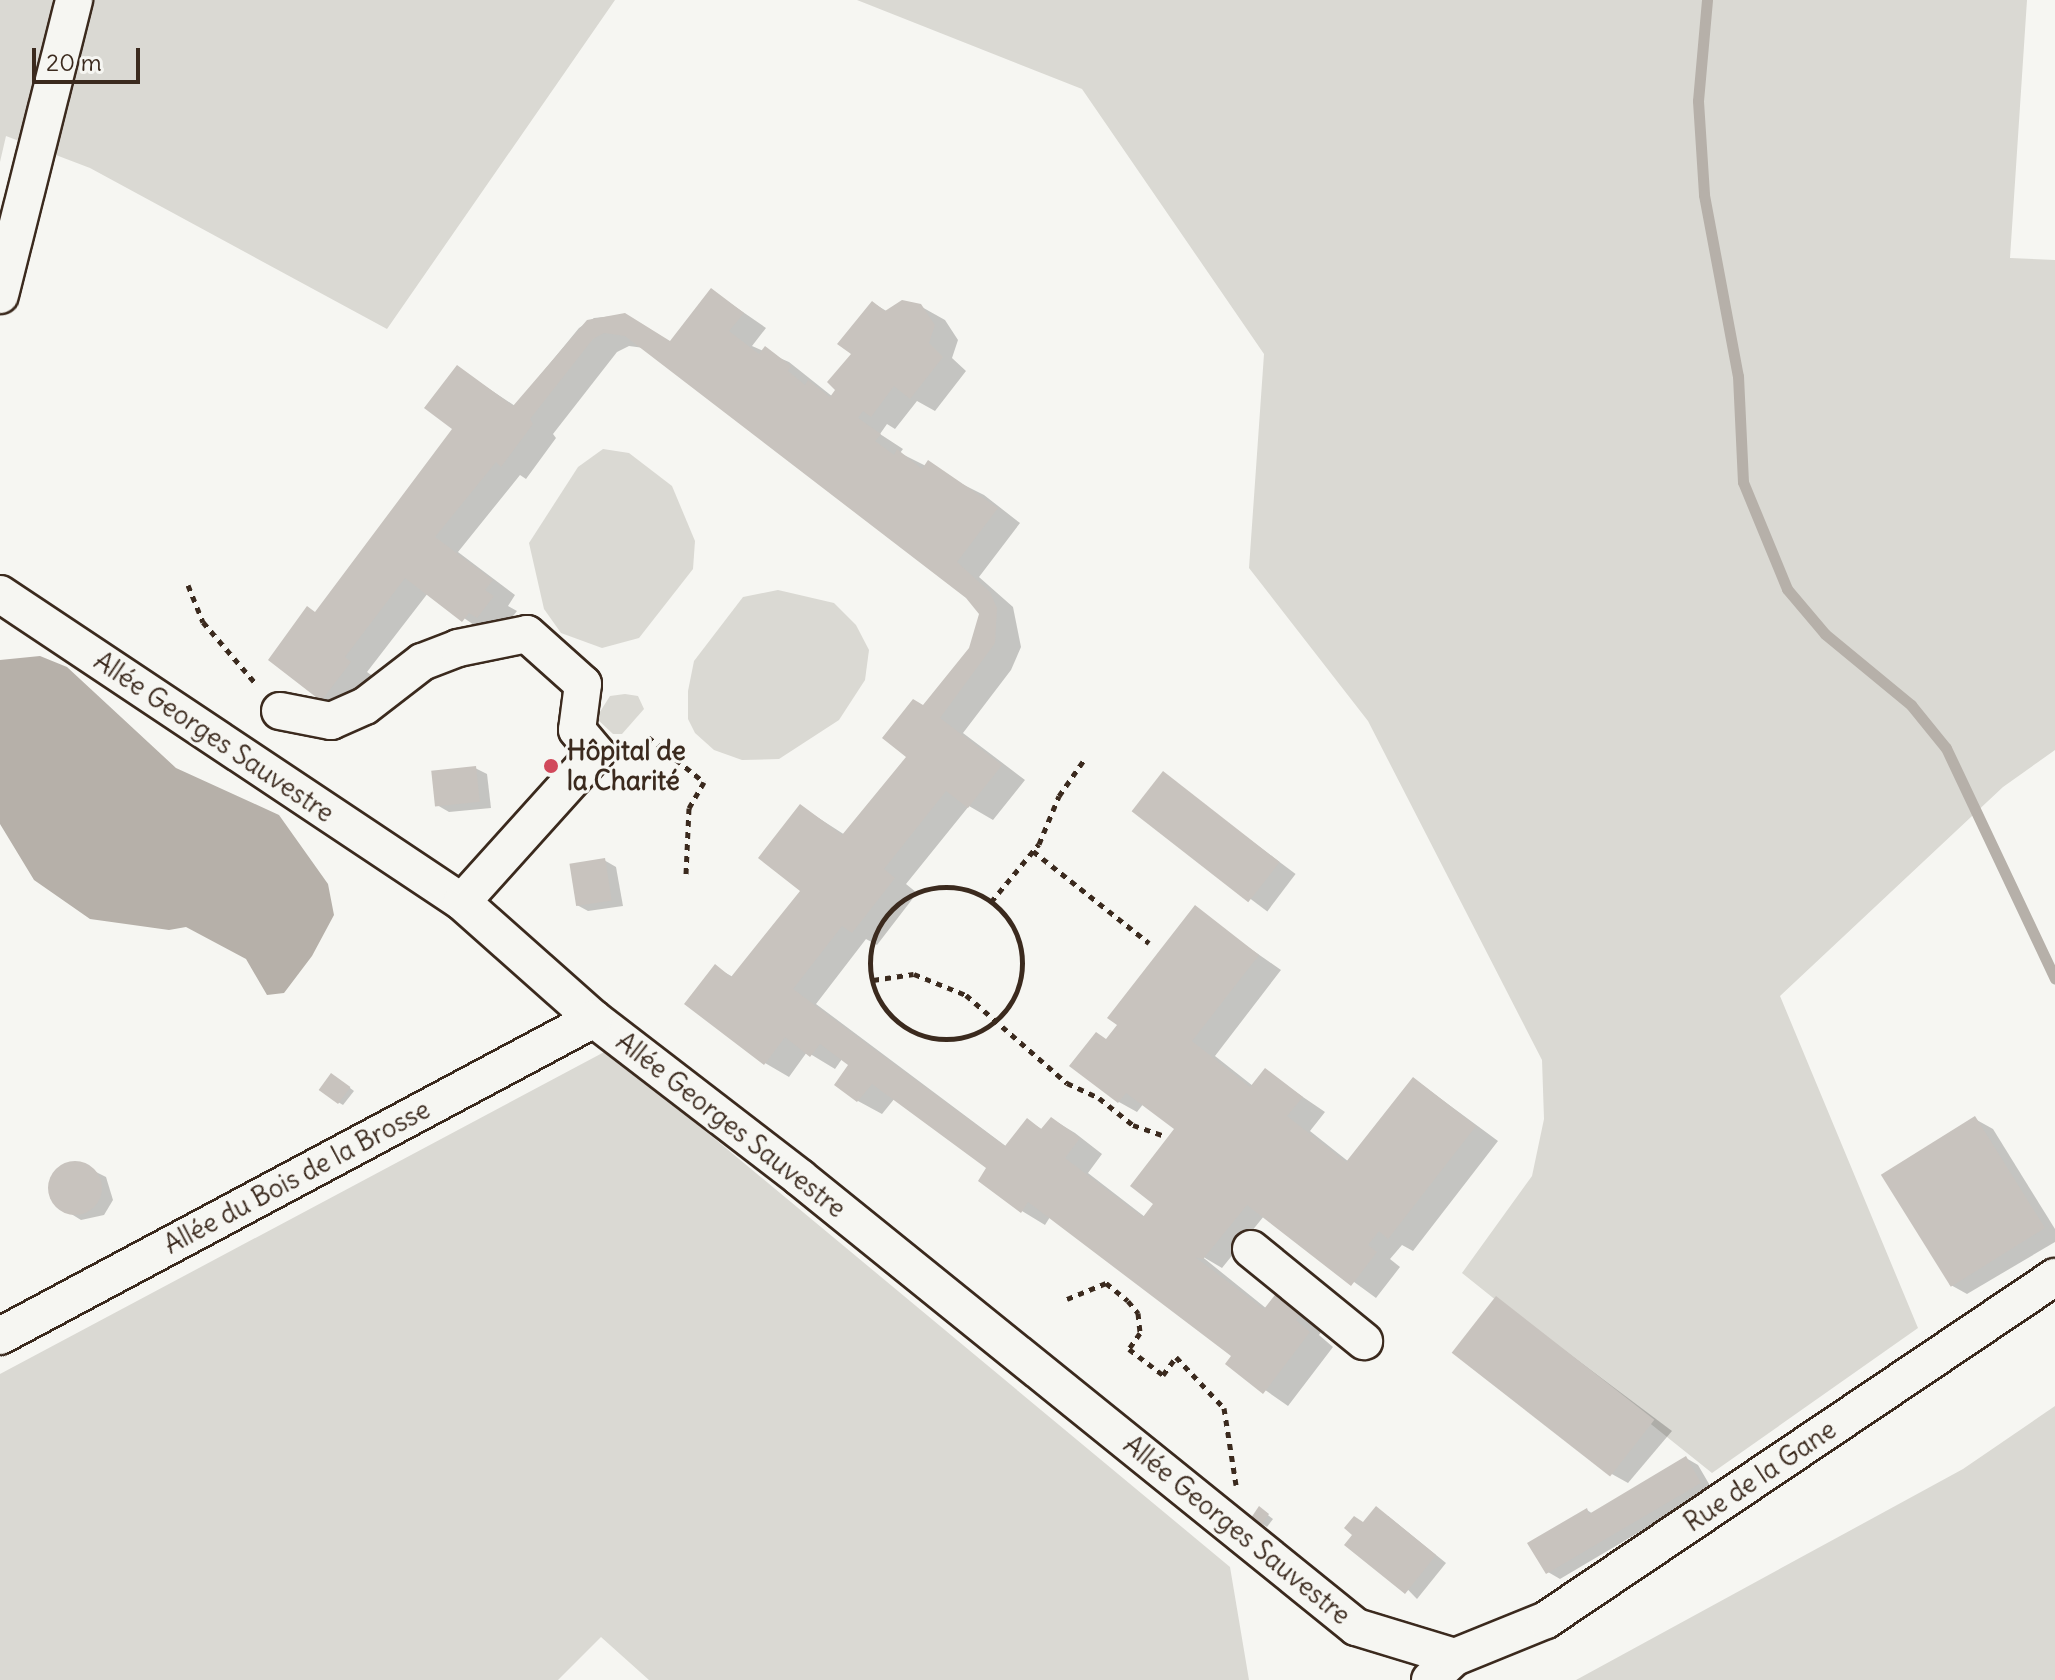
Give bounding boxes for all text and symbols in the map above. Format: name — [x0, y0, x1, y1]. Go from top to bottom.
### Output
scale bar — [36, 32, 144, 82]
text: 20 m — [46, 47, 102, 77]
street label: Allée Georges Sauvestre — [88, 645, 340, 829]
place label: Hôpital de la Charité — [567, 735, 686, 796]
marker: Hôpital de la Charité — [542, 757, 560, 775]
street label: Allée Georges Sauvestre — [610, 1026, 852, 1224]
street label: Allée du Bois de la Brosse — [159, 1094, 435, 1260]
street label: Rue de la Gane — [1678, 1414, 1842, 1538]
street label: Allée Georges Sauvestre — [1118, 1429, 1356, 1631]

